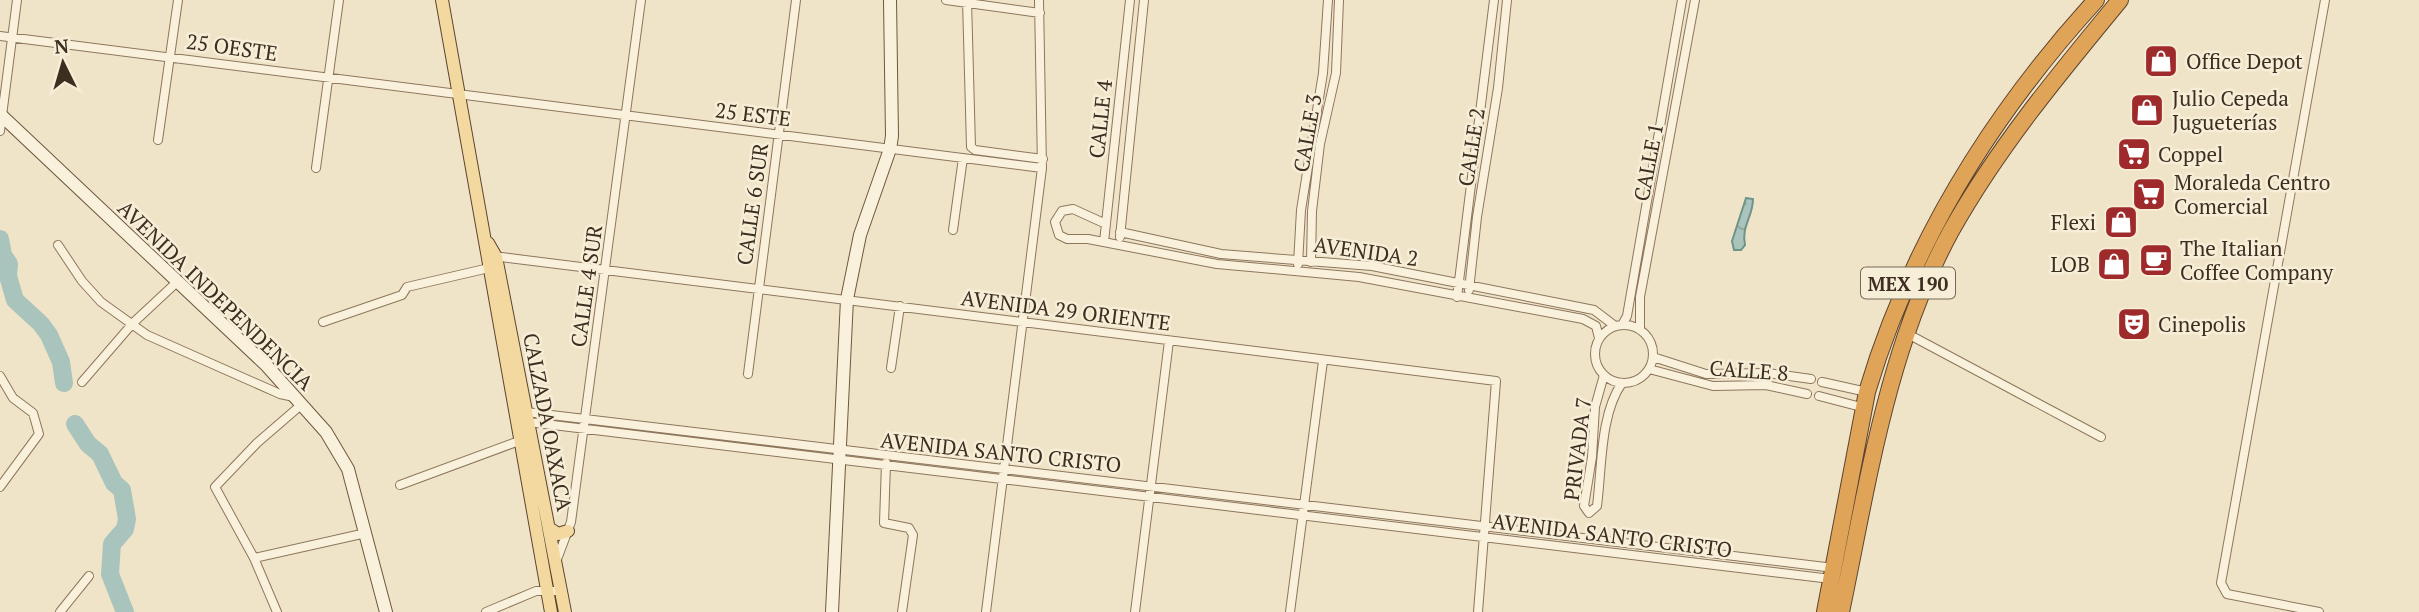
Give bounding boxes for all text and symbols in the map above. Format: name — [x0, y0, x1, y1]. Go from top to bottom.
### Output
street label: 25 OESTE — [185, 27, 279, 67]
north arrow — [28, 28, 98, 98]
text: N — [53, 32, 70, 59]
shop icon: Office Depot — [2142, 42, 2180, 80]
place label: Office Depot — [2186, 47, 2303, 75]
street label: CALLE 4 — [1082, 77, 1118, 160]
place label: Julio Cepeda Jugueterías — [2172, 84, 2289, 136]
shop icon: Julio Cepeda Jugueterías — [2128, 91, 2166, 129]
street label: CALLE 3 — [1286, 92, 1328, 174]
street label: 25 ESTE — [713, 95, 793, 133]
street label: CALLE 2 — [1451, 106, 1491, 188]
street label: CALLE 1 — [1627, 121, 1669, 203]
supermarket icon: Coppel — [2115, 135, 2153, 173]
place label: Coppel — [2158, 140, 2223, 168]
street label: CALLE 6 SUR — [730, 141, 774, 267]
place label: Moraleda Centro Comercial — [2174, 168, 2330, 220]
supermarket icon: Moraleda Centro Comercial — [2130, 175, 2168, 213]
street label: AVENIDA INDEPENDENCIA — [112, 194, 320, 397]
shop icon: Flexi — [2102, 203, 2140, 241]
place label: Flexi — [2051, 208, 2096, 236]
street label: CALLE 4 SUR — [564, 223, 608, 349]
street label: AVENIDA 2 — [1312, 230, 1420, 272]
place label: The Italian Coffee Company — [2180, 234, 2334, 286]
cafe icon: The Italian Coffee Company — [2137, 241, 2175, 279]
shop icon: LOB — [2095, 245, 2133, 283]
place label: LOB — [2051, 250, 2090, 278]
road number: MEX 190 — [1861, 268, 1955, 298]
street label: AVENIDA 29 ORIENTE — [960, 283, 1172, 337]
theatre icon: Cinepolis — [2115, 305, 2153, 343]
place label: Cinepolis — [2158, 310, 2246, 338]
street label: CALZADA OAXACA — [517, 331, 579, 514]
street label: CALLE 8 — [1709, 353, 1789, 387]
street label: PRIVADA 7 — [1557, 396, 1597, 502]
street label: AVENIDA SANTO CRISTO — [879, 425, 1123, 479]
street label: AVENIDA SANTO CRISTO — [1490, 506, 1734, 564]

